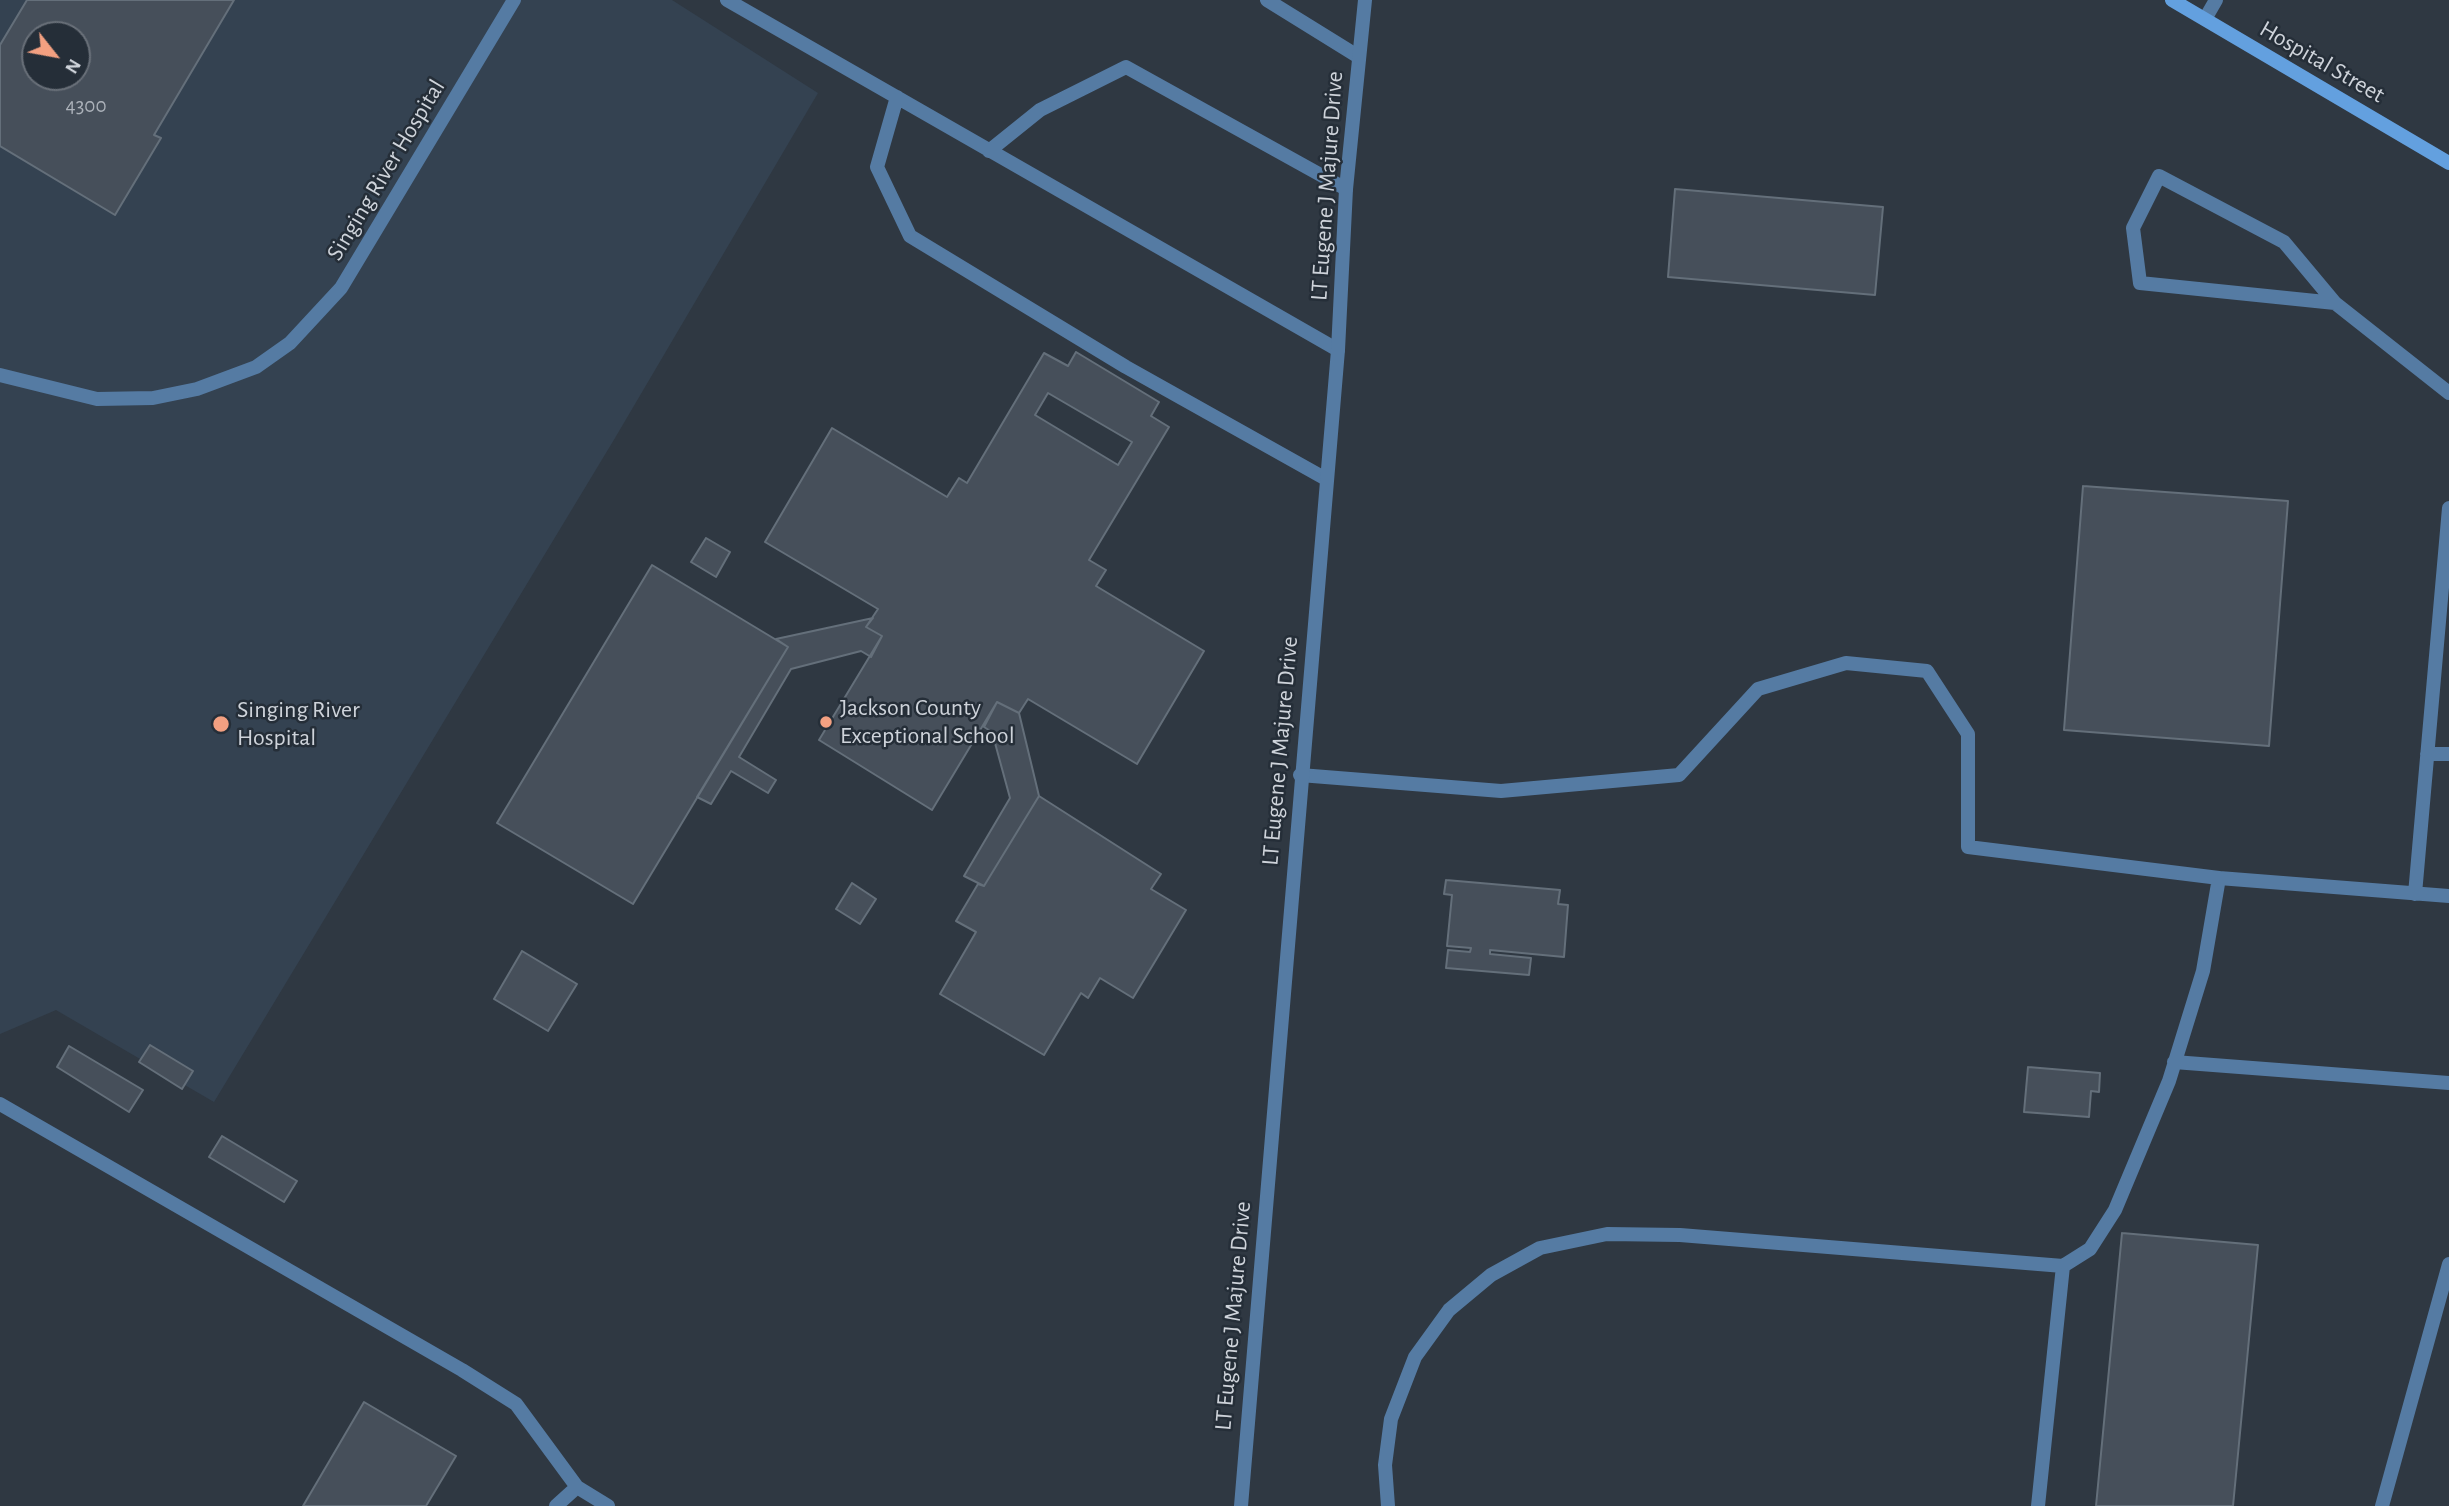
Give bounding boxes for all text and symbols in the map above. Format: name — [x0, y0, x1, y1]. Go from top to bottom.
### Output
street label: Hospital Street — [2254, 15, 2390, 109]
north arrow — [21, 21, 91, 91]
text: N — [61, 55, 84, 77]
street label: LT Eugene J Majure Drive — [1305, 70, 1349, 302]
street label: Singing River Hospital — [321, 74, 451, 266]
house number: 4300 — [66, 93, 106, 119]
street label: LT Eugene J Majure Drive — [1256, 635, 1304, 867]
place label: Jackson County Exceptional School — [840, 694, 1015, 750]
place label: Singing River Hospital — [237, 696, 360, 752]
marker: Singing River Hospital — [211, 714, 231, 734]
marker: Jackson County Exceptional School — [818, 714, 834, 730]
street label: LT Eugene J Majure Drive — [1209, 1200, 1257, 1432]

